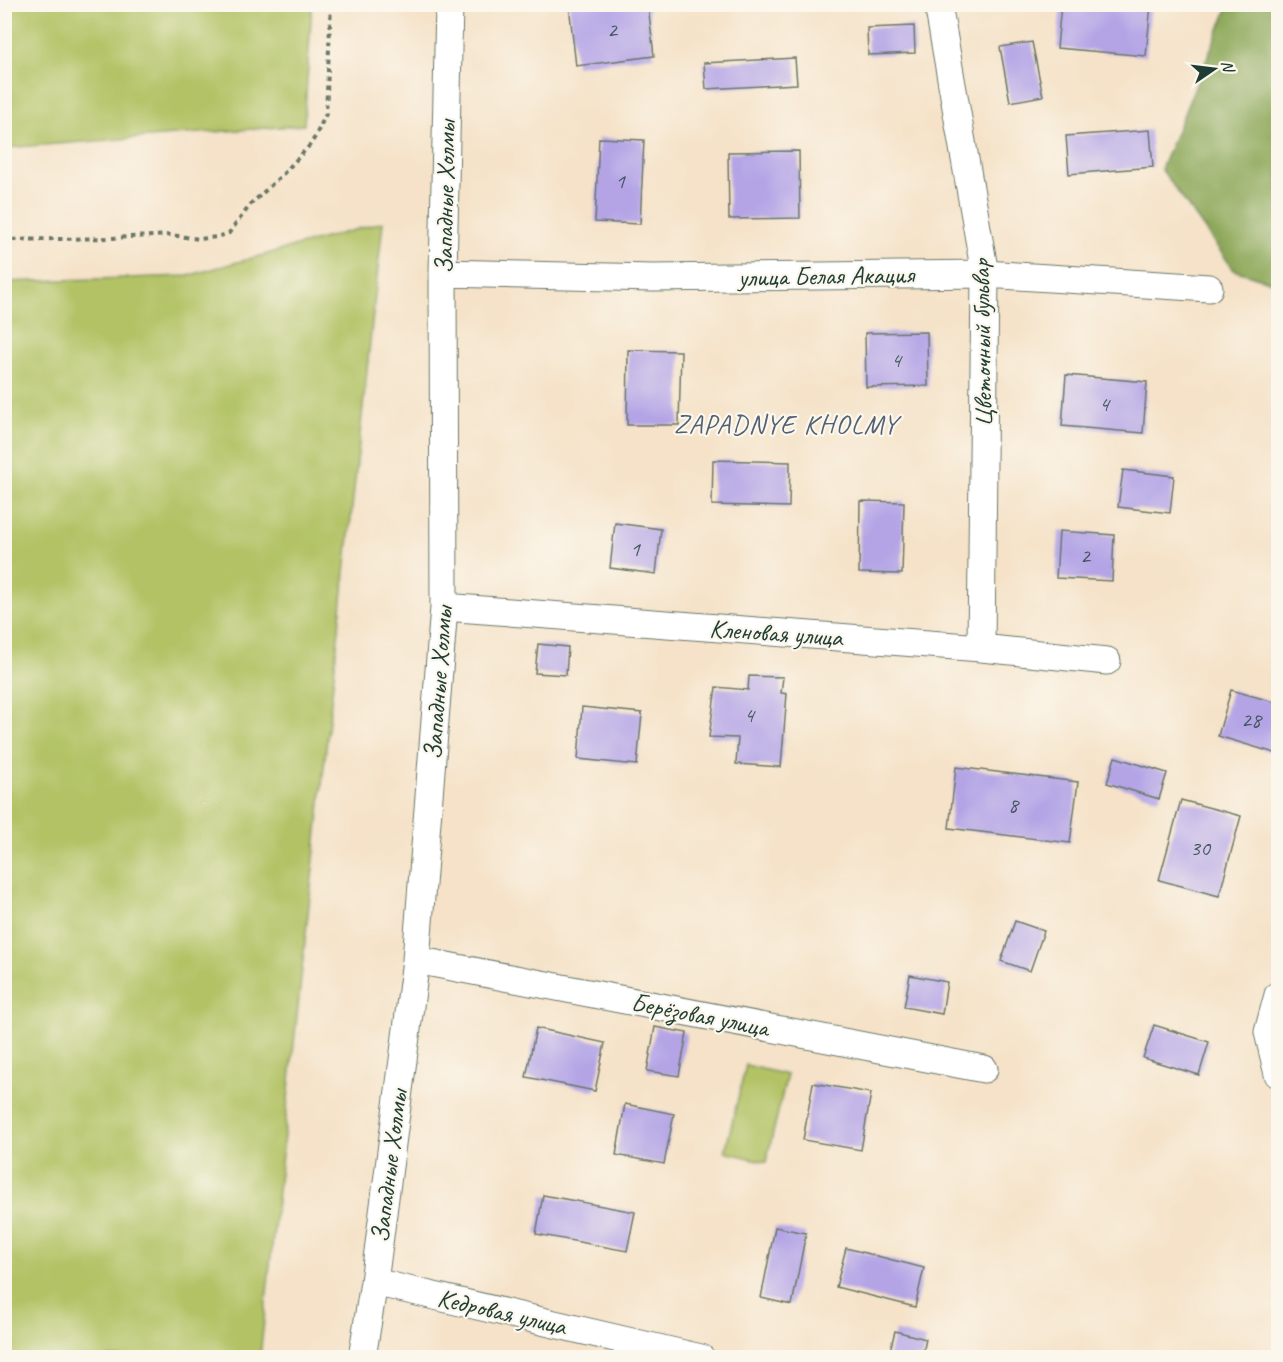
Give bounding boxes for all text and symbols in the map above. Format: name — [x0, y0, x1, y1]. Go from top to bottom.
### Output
house number: 2 — [607, 16, 619, 44]
north arrow — [1184, 39, 1244, 99]
text: N — [1217, 58, 1239, 76]
street label: Западные Холмы — [427, 117, 463, 274]
house number: 1 — [615, 167, 626, 195]
street label: Цветочный бульвар — [964, 257, 1000, 427]
street label: улица Белая Акация — [736, 258, 916, 294]
house number: 4 — [891, 346, 903, 374]
house number: 4 — [1099, 390, 1111, 418]
district label: ZAPADNYE KHOLMY — [674, 407, 902, 441]
house number: 1 — [630, 535, 641, 563]
house number: 2 — [1080, 542, 1092, 570]
street label: Западные Холмы — [416, 603, 460, 761]
street label: Кленовая улица — [708, 612, 845, 654]
house number: 4 — [744, 701, 756, 729]
house number: 28 — [1241, 706, 1263, 734]
house number: 8 — [1008, 791, 1020, 819]
house number: 30 — [1190, 834, 1212, 862]
street label: Берёзовая улица — [628, 986, 774, 1046]
street label: Западные Холмы — [363, 1085, 415, 1244]
street label: Кедровая улица — [434, 1281, 571, 1343]

